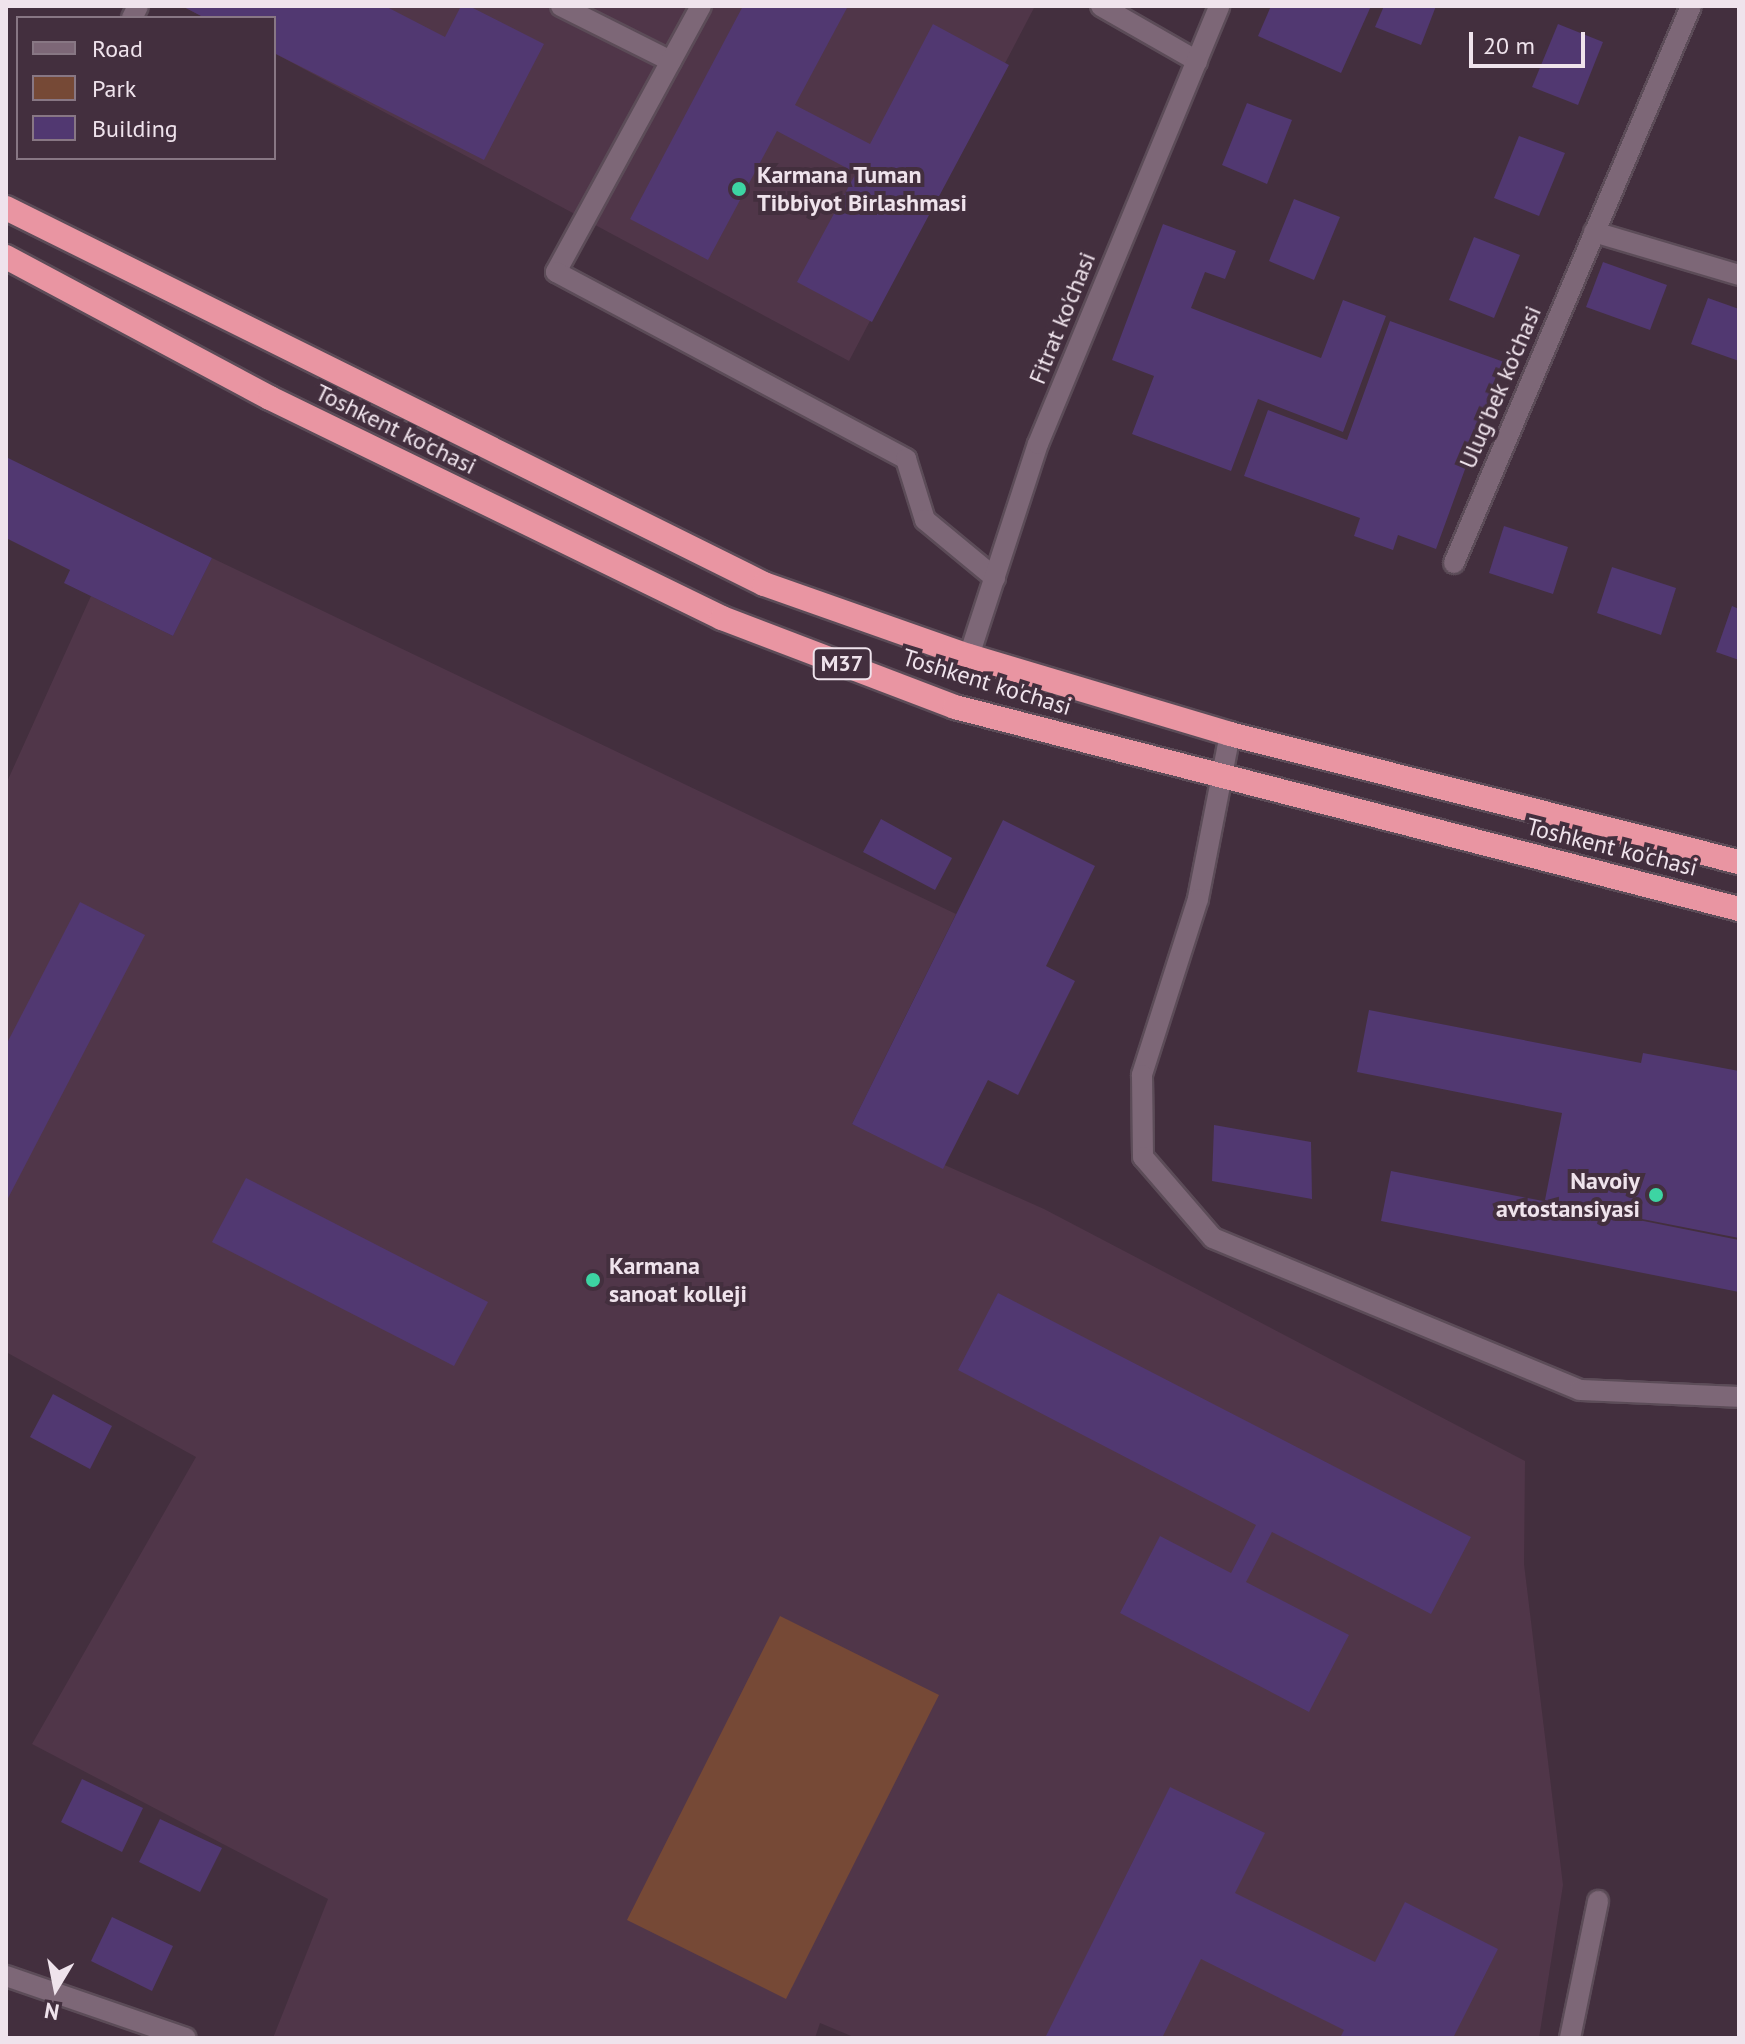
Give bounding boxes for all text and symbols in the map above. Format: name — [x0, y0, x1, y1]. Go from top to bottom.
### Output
legend — [16, 16, 276, 160]
scale bar — [1473, 16, 1589, 66]
text: 20 m — [1483, 30, 1535, 61]
text: Road — [92, 33, 143, 64]
text: Park — [92, 73, 136, 104]
text: Building — [92, 113, 178, 144]
place label: Karmana Tuman Tibbiyot Birlashmasi — [757, 161, 967, 217]
marker: Karmana Tuman Tibbiyot Birlashmasi — [728, 178, 750, 200]
street label: Fitrat ko'chasi — [1023, 248, 1101, 388]
street label: Ulug'bek ko'chasi — [1453, 301, 1547, 473]
street label: Toshkent ko'chasi — [311, 378, 481, 480]
street label: Toshkent ko'chasi — [899, 643, 1075, 721]
road number: M37 — [812, 646, 872, 682]
street label: Toshkent ko'chasi — [1523, 812, 1701, 882]
place label: Navoiy avtostansiyasi — [1496, 1167, 1640, 1223]
marker: Navoiy avtostansiyasi — [1647, 1186, 1665, 1204]
place label: Karmana sanoat kolleji — [609, 1252, 747, 1308]
marker: Karmana sanoat kolleji — [584, 1271, 602, 1289]
north arrow — [16, 1948, 96, 2028]
text: N — [42, 1997, 61, 2027]

